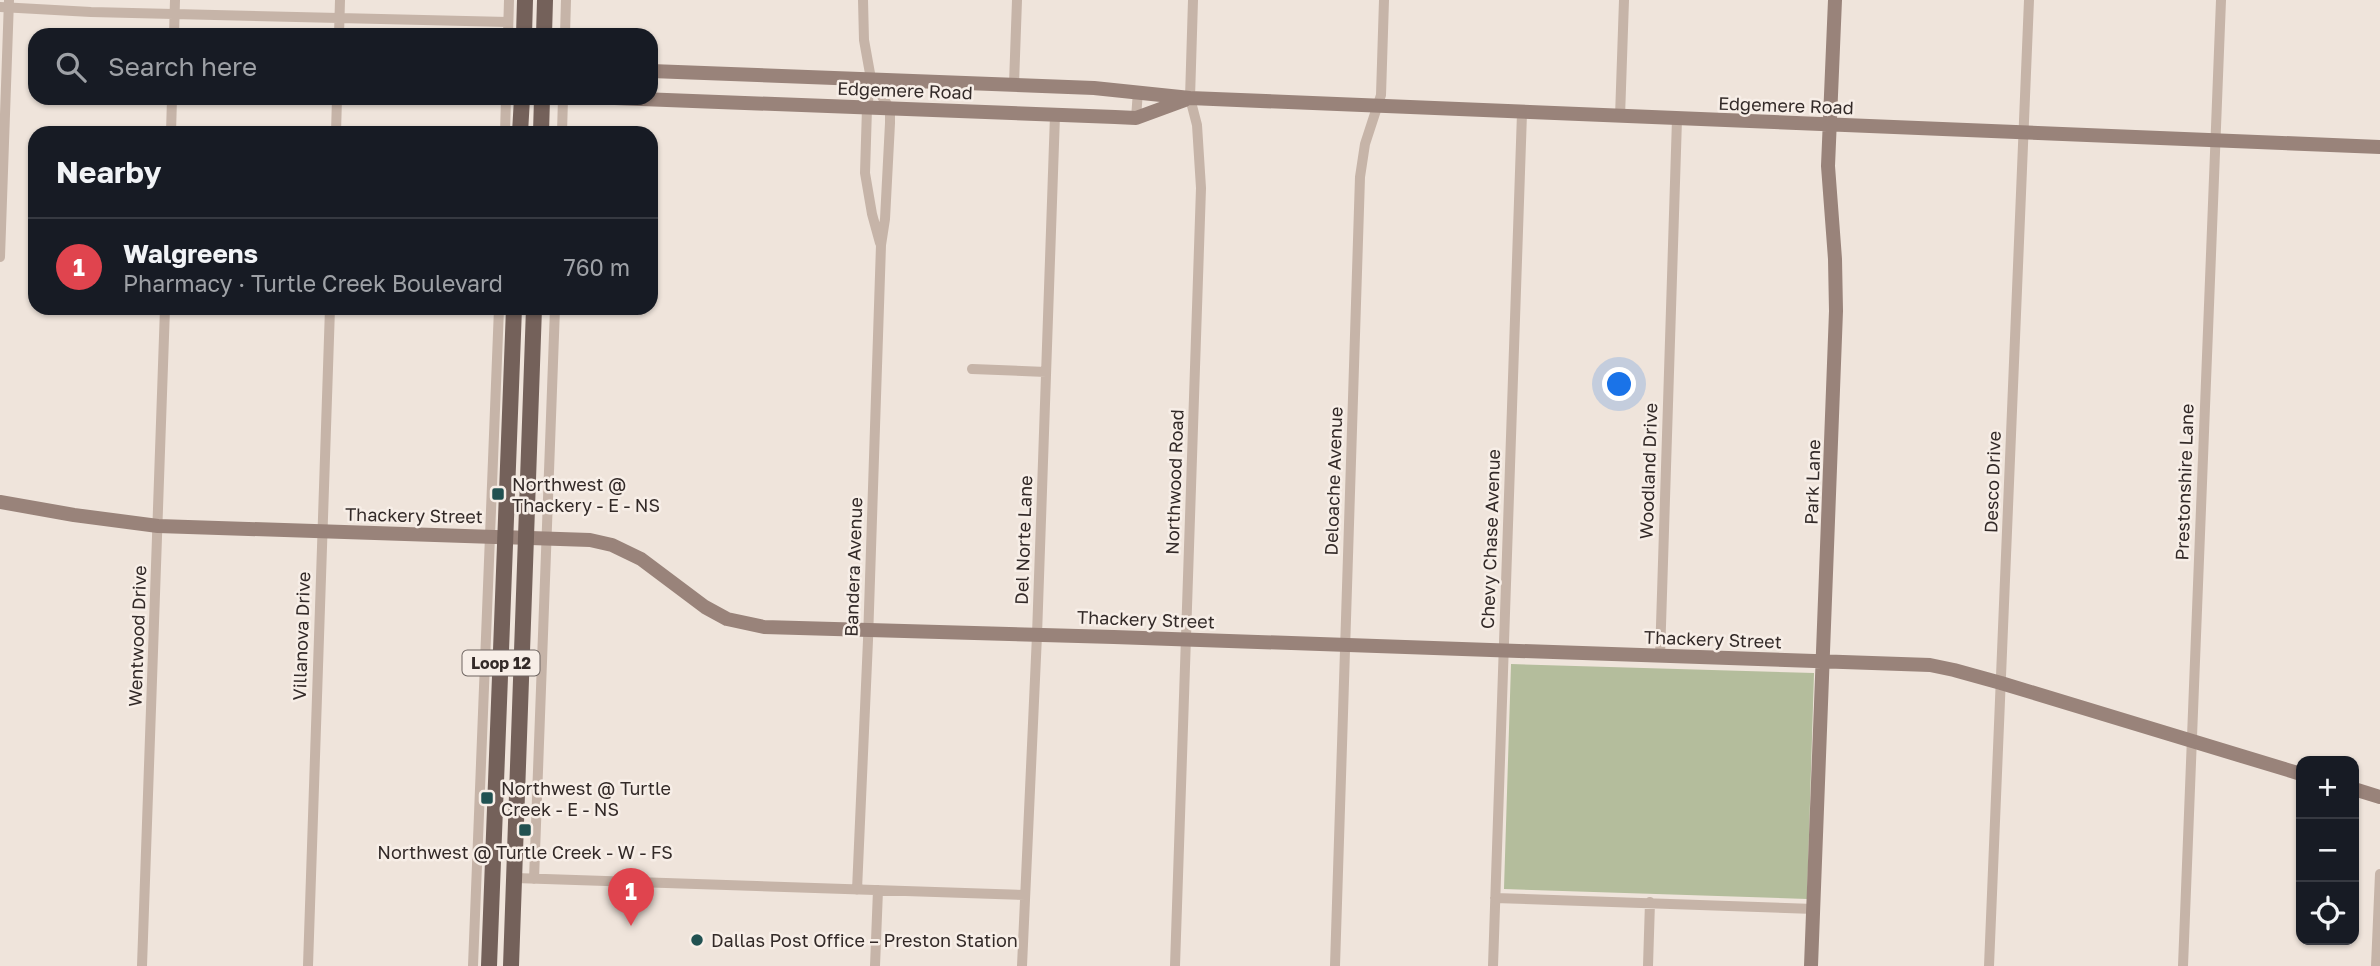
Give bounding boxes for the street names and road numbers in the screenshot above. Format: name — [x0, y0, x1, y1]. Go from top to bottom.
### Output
street label: Edgemere Road — [837, 77, 973, 103]
street label: Edgemere Road — [1718, 92, 1854, 118]
street label: Woodland Drive — [1635, 402, 1661, 540]
street label: Prestonshire Lane — [2170, 403, 2198, 561]
street label: Deloache Avenue — [1319, 406, 1347, 556]
street label: Northwood Road — [1160, 409, 1188, 555]
street label: Desco Drive — [1979, 430, 2005, 534]
street label: Park Lane — [1800, 439, 1824, 525]
street label: Chevy Chase Avenue — [1476, 449, 1504, 629]
street label: Del Norte Lane — [1010, 475, 1036, 605]
street label: Bandera Avenue — [840, 497, 866, 637]
street label: Thackery Street — [345, 503, 483, 527]
street label: Wentwood Drive — [124, 565, 150, 707]
street label: Villanova Drive — [288, 571, 314, 701]
street label: Thackery Street — [1077, 606, 1215, 632]
street label: Thackery Street — [1644, 626, 1782, 652]
road number: Loop 12 — [462, 650, 540, 676]

